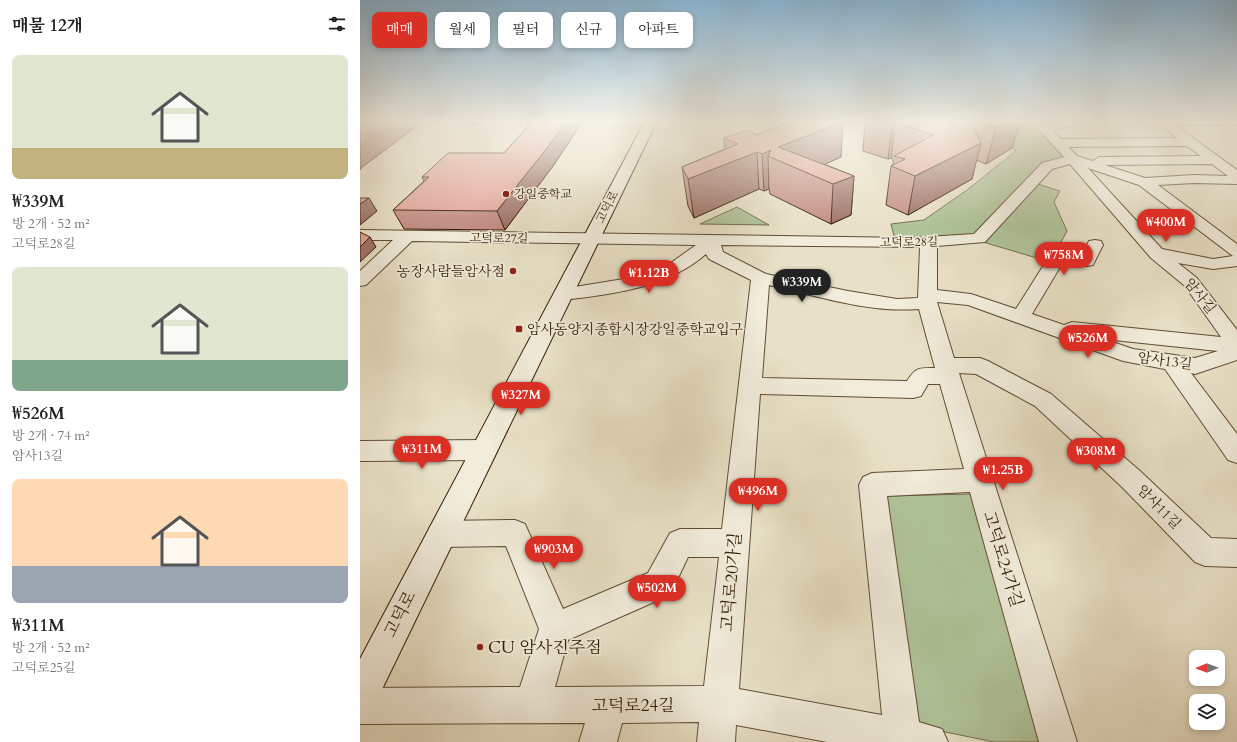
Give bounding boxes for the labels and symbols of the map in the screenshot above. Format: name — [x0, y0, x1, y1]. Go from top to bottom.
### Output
place label: 강일중학교 — [514, 186, 572, 202]
street label: 고덕로 — [592, 188, 622, 226]
marker: 강일중학교 — [501, 189, 511, 199]
pin: ₩400M — [1138, 209, 1194, 243]
street label: 고덕로27길 — [470, 229, 528, 247]
street label: 고덕로28길 — [880, 233, 938, 251]
pin: ₩758M — [1036, 242, 1092, 276]
pin: ₩1.12B — [616, 260, 682, 294]
place label: 농장사람들암사점 — [397, 262, 505, 281]
marker: 농장사람들암사점 — [508, 266, 518, 276]
pin: ₩339M — [774, 269, 830, 303]
street label: 암사길 — [1180, 274, 1220, 318]
place label: 암사동양지종합시장강일중학교입구 — [527, 320, 744, 339]
marker: 암사동양지종합시장강일중학교입구 — [514, 324, 524, 334]
pin: ₩526M — [1060, 325, 1116, 359]
street label: 암사13길 — [1137, 348, 1193, 374]
pin: ₩327M — [493, 382, 549, 416]
pin: ₩311M — [394, 436, 450, 470]
pin: ₩308M — [1068, 438, 1124, 472]
pin: ₩1.25B — [970, 457, 1036, 491]
pin: ₩496M — [730, 478, 786, 512]
street label: 암사11길 — [1133, 481, 1185, 533]
street label: 고덕로24가길 — [977, 508, 1029, 610]
street label: 고덕로20가길 — [715, 531, 747, 633]
pin: ₩903M — [526, 536, 582, 570]
pin: ₩502M — [629, 575, 685, 609]
street label: 고덕로 — [379, 586, 422, 641]
place label: CU 암사진주점 — [488, 636, 602, 659]
marker: CU 암사진주점 — [475, 642, 485, 652]
north arrow — [1189, 650, 1225, 686]
street label: 고덕로24길 — [591, 694, 675, 717]

